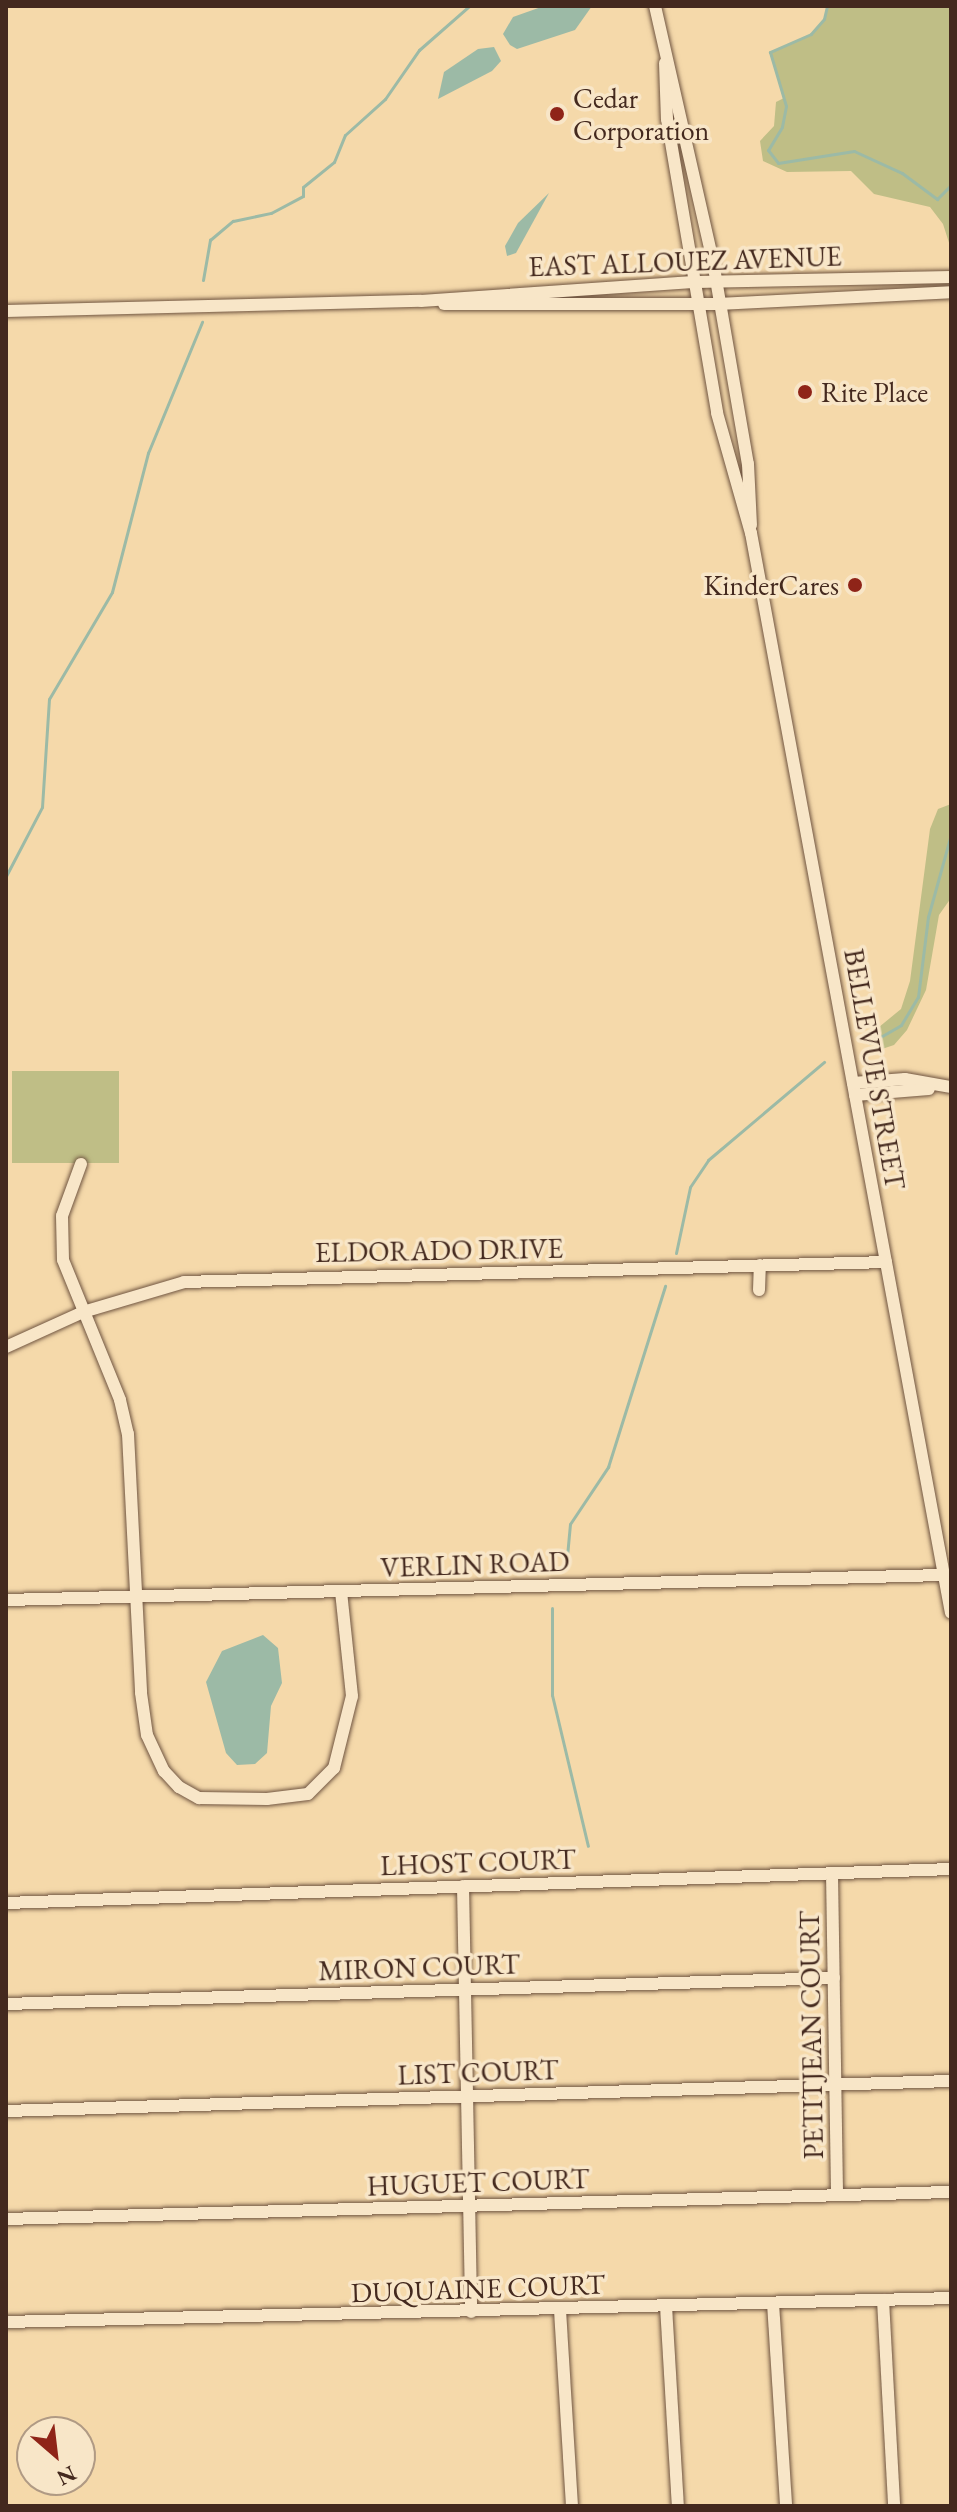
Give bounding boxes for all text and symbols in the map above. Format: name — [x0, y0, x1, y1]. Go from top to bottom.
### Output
place label: Cedar Corporation — [573, 81, 709, 147]
marker: Cedar Corporation — [548, 105, 566, 123]
street label: EAST ALLOUEZ AVENUE — [528, 239, 842, 283]
place label: Rite Place — [821, 375, 928, 409]
marker: Rite Place — [796, 383, 814, 401]
place label: KinderCares — [703, 568, 839, 602]
marker: KinderCares — [846, 576, 864, 594]
street label: BELLEVUE STREET — [837, 946, 913, 1192]
street label: ELDORADO DRIVE — [315, 1231, 563, 1269]
street label: VERLIN ROAD — [380, 1544, 570, 1584]
street label: LHOST COURT — [380, 1842, 576, 1882]
street label: PETITJEAN COURT — [792, 1910, 830, 2160]
street label: MIRON COURT — [318, 1947, 520, 1987]
street label: LIST COURT — [397, 2052, 559, 2092]
street label: HUGUET COURT — [366, 2161, 590, 2203]
street label: DUQUAINE COURT — [350, 2267, 606, 2309]
north arrow — [16, 2416, 96, 2496]
text: N — [52, 2459, 81, 2493]

